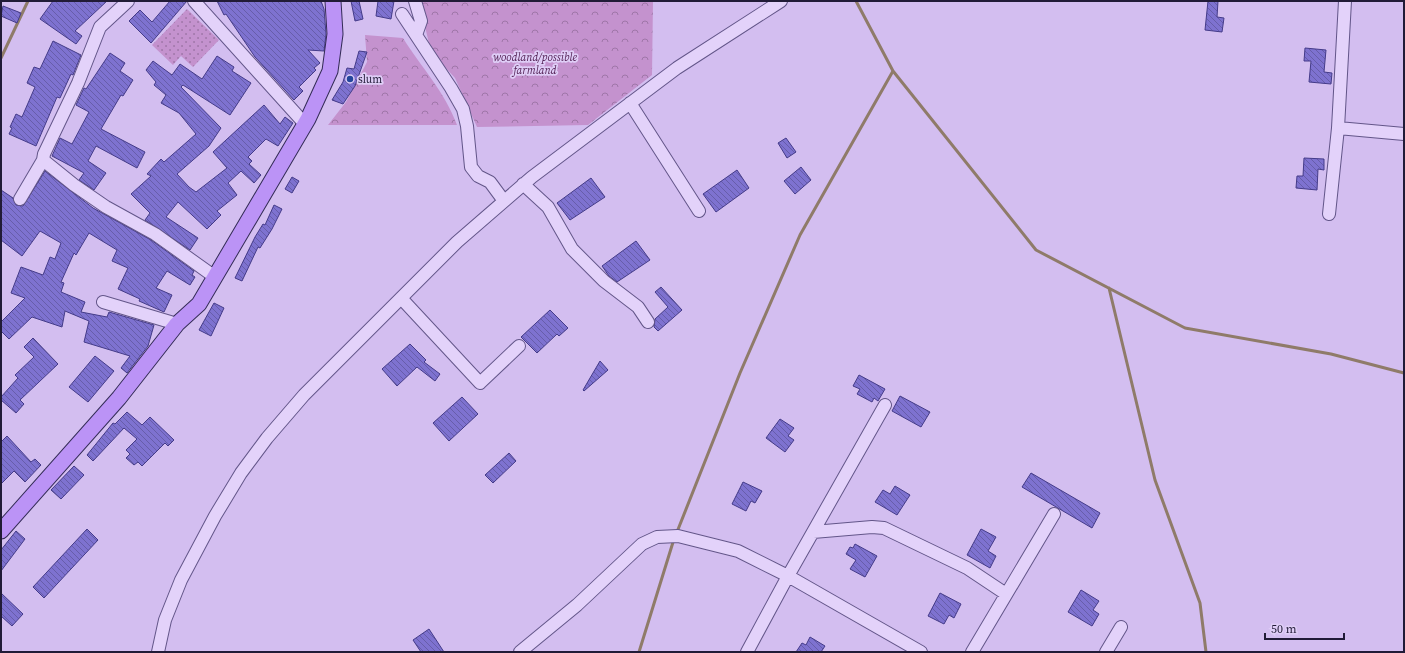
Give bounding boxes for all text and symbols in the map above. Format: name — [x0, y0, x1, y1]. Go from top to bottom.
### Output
park label: woodland/possible farmland — [493, 50, 578, 78]
place label: slum — [358, 72, 382, 87]
marker: slum — [345, 74, 355, 84]
scale bar — [1265, 615, 1344, 641]
text: 50 m — [1271, 621, 1297, 637]

